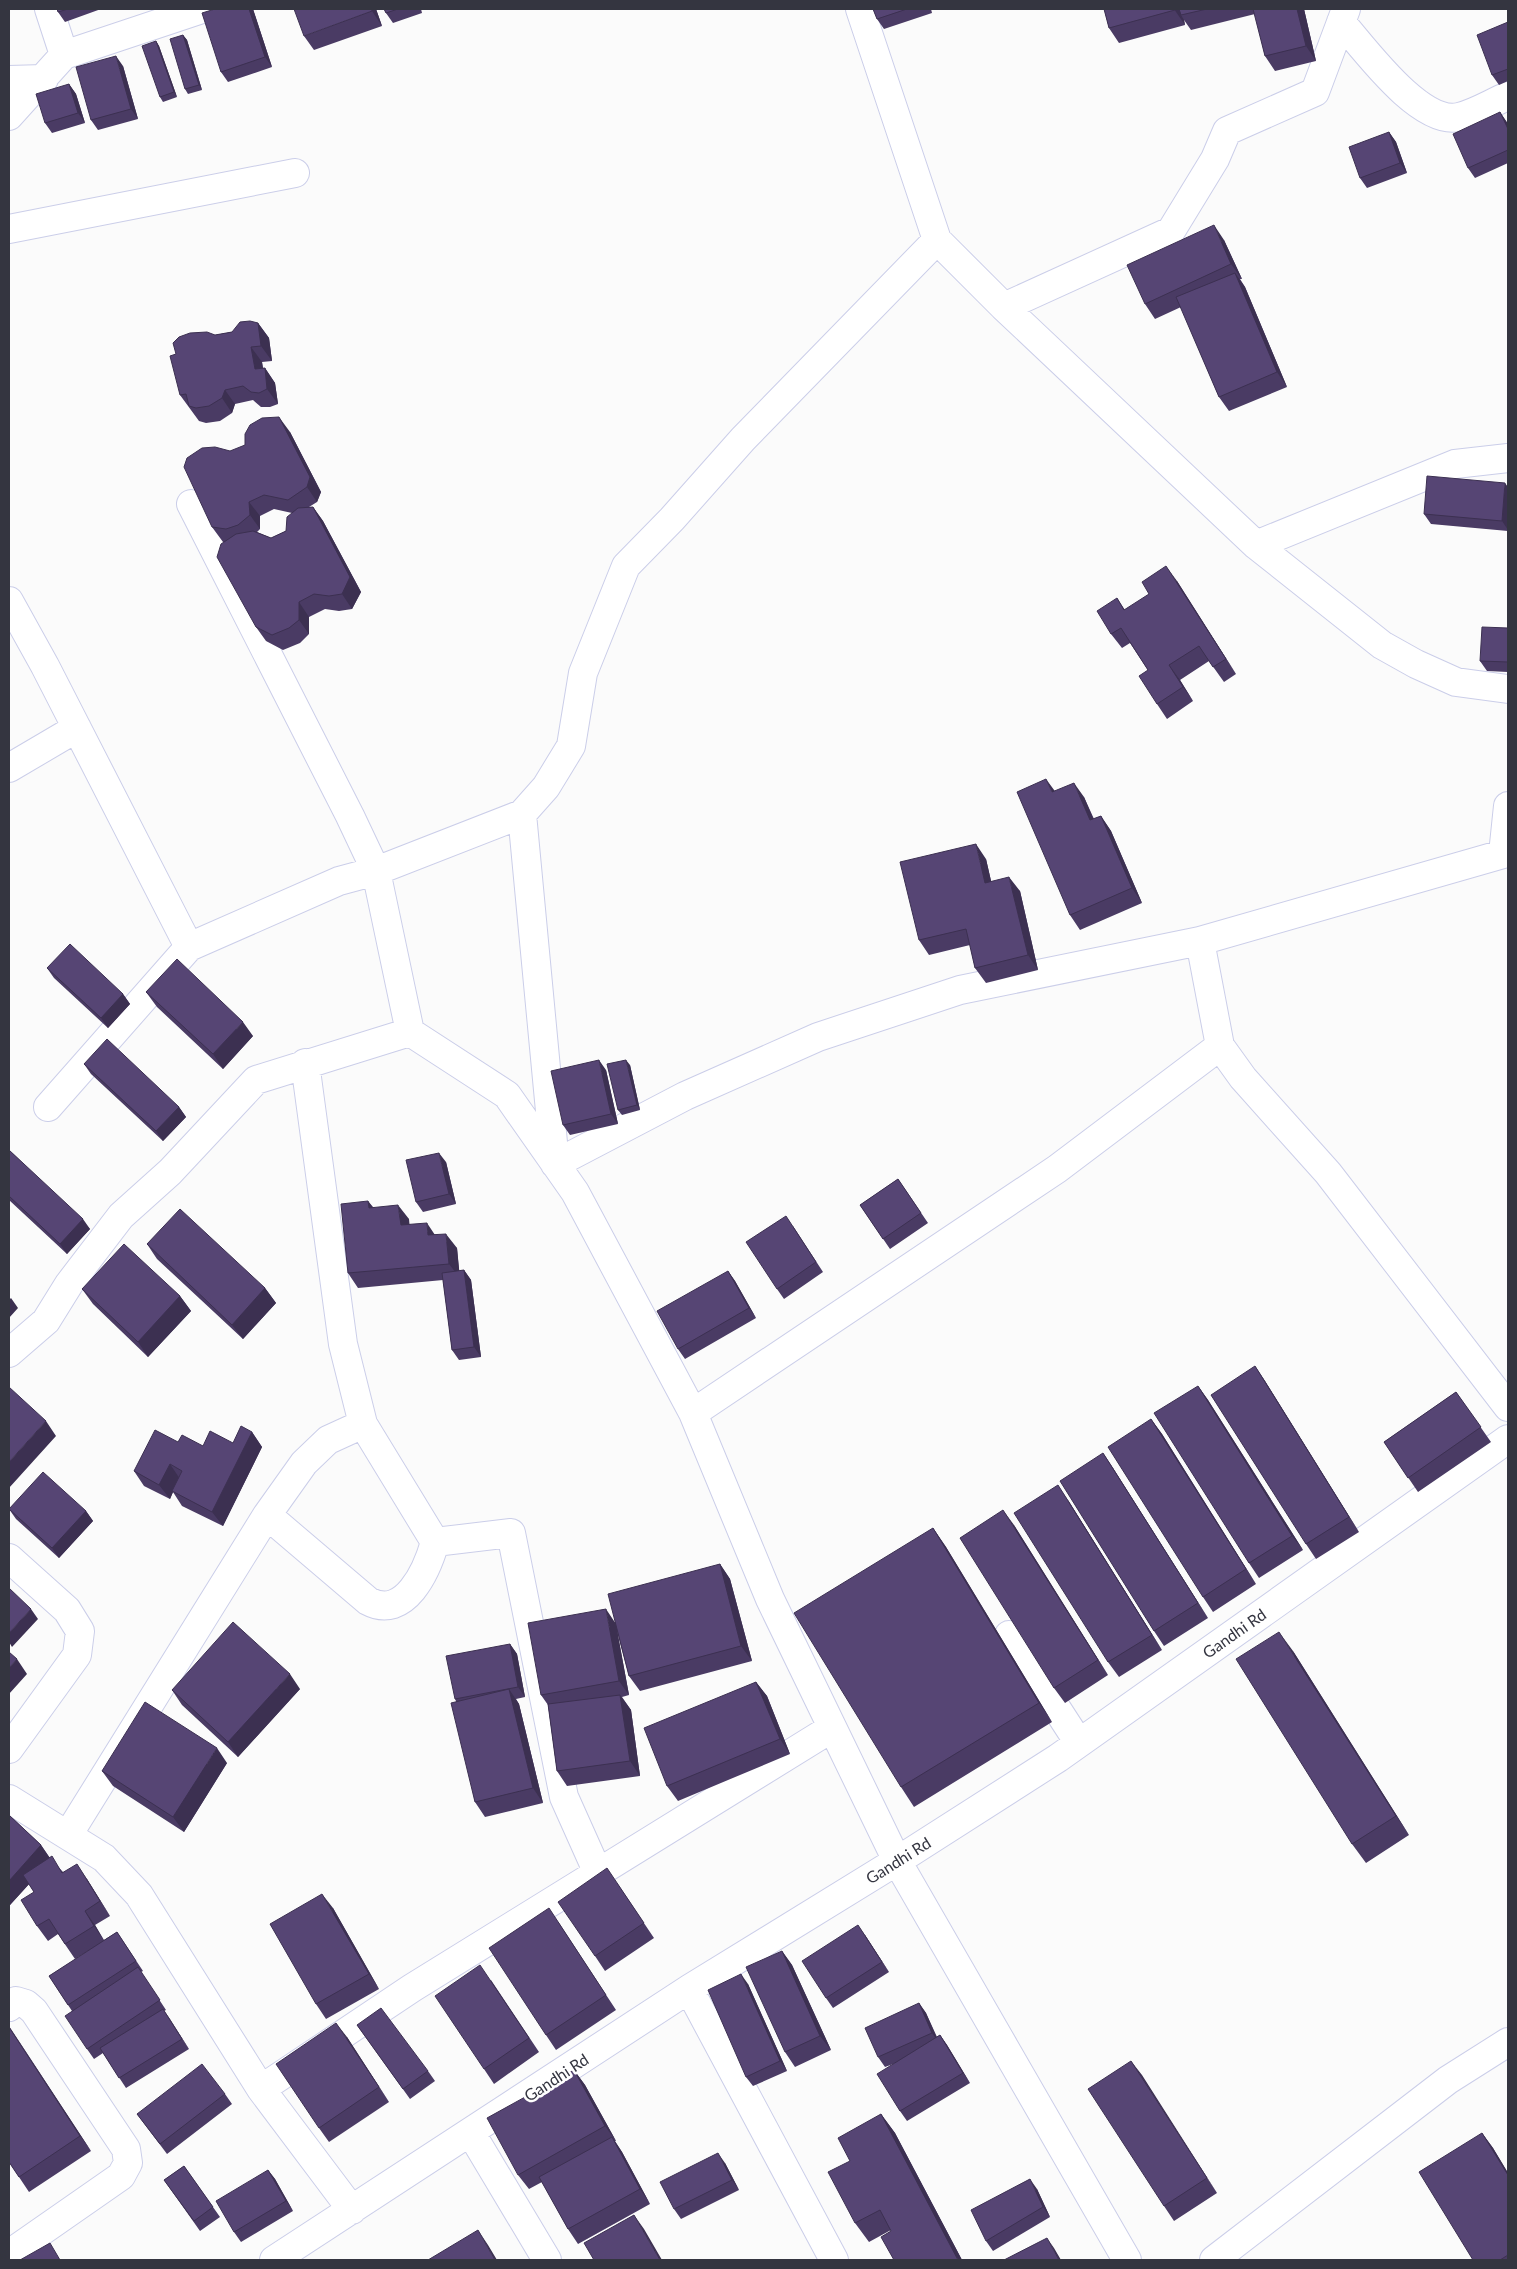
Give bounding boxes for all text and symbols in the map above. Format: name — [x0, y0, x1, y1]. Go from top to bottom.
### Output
street label: Gandhi Rd — [1199, 1604, 1269, 1662]
street label: Gandhi Rd — [862, 1833, 934, 1887]
street label: Gandhi Rd — [520, 2049, 592, 2105]

